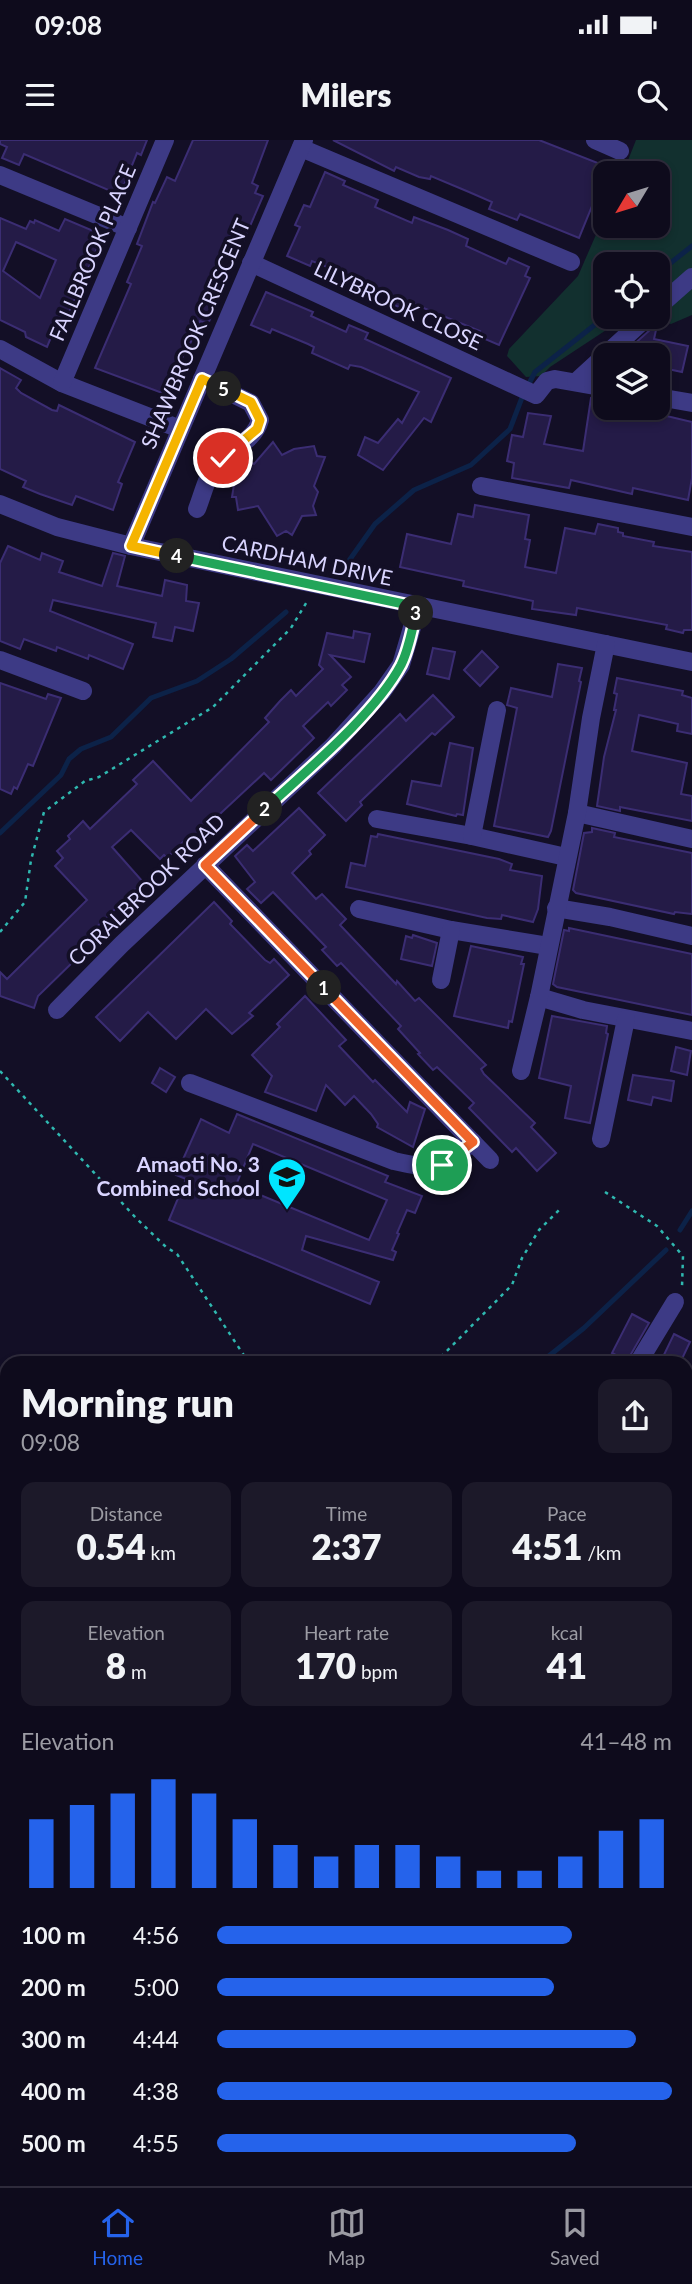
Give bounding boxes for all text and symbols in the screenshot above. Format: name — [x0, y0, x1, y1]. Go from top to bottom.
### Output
text: 09:08 — [35, 9, 102, 41]
text: Milers — [300, 75, 392, 114]
icon: menu — [21, 76, 59, 114]
icon: search — [633, 76, 671, 114]
street label: FALLBROOK PLACE — [43, 160, 140, 344]
north arrow — [593, 161, 670, 238]
map controls — [593, 161, 670, 420]
street label: SHAWBROOK CRESCENT — [135, 214, 255, 452]
button: locate — [593, 252, 670, 329]
street label: LILYBROOK CLOSE — [311, 255, 487, 355]
button: layers — [593, 343, 670, 420]
pin: 5 — [206, 372, 242, 406]
text: 5 — [218, 377, 229, 400]
pin — [193, 428, 253, 488]
icon: check — [204, 439, 242, 477]
street label: CARDHAM DRIVE — [220, 529, 395, 590]
pin: 4 — [160, 538, 194, 574]
text: 4 — [171, 544, 182, 567]
pin: 3 — [398, 596, 434, 630]
text: 3 — [410, 601, 421, 624]
pin: 2 — [247, 792, 282, 826]
text: 2 — [259, 797, 270, 820]
street label: CORALBROOK ROAD — [63, 808, 229, 970]
pin: 1 — [306, 970, 342, 1006]
text: 1 — [318, 976, 329, 999]
pin — [412, 1135, 472, 1195]
icon: arrive — [423, 1146, 461, 1184]
place label: Amaoti No. 3 Combined School — [97, 1151, 260, 1200]
school or university icon: Amaoti No. 3 Combined School — [266, 1156, 308, 1211]
text: Morning run — [21, 1379, 234, 1425]
button: share — [598, 1379, 672, 1453]
text: 09:08 — [21, 1428, 80, 1456]
text: Distance — [90, 1502, 163, 1525]
text: Time — [326, 1502, 367, 1525]
text: Pace — [547, 1502, 587, 1525]
text: 0.54 — [76, 1525, 146, 1567]
text: 2:37 — [311, 1525, 382, 1567]
text: 4:51 — [512, 1525, 583, 1567]
text: km — [146, 1541, 176, 1564]
text: /km — [583, 1541, 621, 1564]
text: Elevation — [88, 1621, 165, 1644]
text: Heart rate — [304, 1621, 389, 1644]
text: kcal — [551, 1621, 583, 1644]
text: 8 — [106, 1644, 126, 1686]
text: 170 — [295, 1644, 356, 1686]
text: 41 — [547, 1644, 587, 1686]
text: m — [126, 1660, 147, 1683]
text: bpm — [356, 1660, 398, 1683]
text: Elevation — [21, 1727, 114, 1755]
text: 41–48 m — [580, 1727, 672, 1755]
text: 100 m — [21, 1921, 86, 1949]
text: 4:56 — [133, 1921, 179, 1949]
text: 200 m — [21, 1973, 86, 2001]
text: 5:00 — [133, 1973, 179, 2001]
text: 300 m — [21, 2025, 86, 2053]
text: 4:44 — [133, 2025, 179, 2053]
text: 400 m — [21, 2077, 86, 2105]
text: 4:38 — [133, 2077, 179, 2105]
text: 500 m — [21, 2129, 86, 2157]
text: 4:55 — [133, 2129, 179, 2157]
tab: Home — [92, 2204, 143, 2269]
tab: Map — [328, 2204, 366, 2269]
tab: Saved — [550, 2204, 600, 2269]

